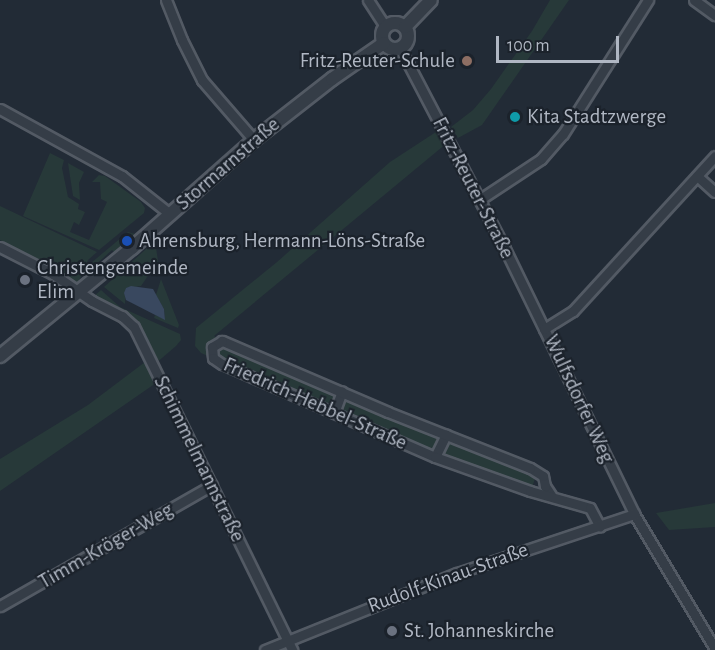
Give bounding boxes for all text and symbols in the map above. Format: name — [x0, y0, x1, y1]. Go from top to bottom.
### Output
scale bar — [499, 24, 622, 62]
text: 100 m — [507, 37, 550, 55]
place label: Fritz-Reuter-Schule — [300, 48, 455, 74]
marker: Fritz-Reuter-Schule — [460, 54, 474, 68]
place label: Kita Stadtzwerge — [527, 104, 666, 130]
marker: Kita Stadtzwerge — [508, 110, 522, 124]
street label: Stormarnstraße — [171, 112, 285, 216]
street label: Fritz-Reuter-Straße — [426, 113, 520, 263]
place label: Ahrensburg, Hermann-Löns-Straße — [139, 228, 425, 254]
marker: Ahrensburg, Hermann-Löns-Straße — [120, 234, 134, 248]
place label: Christengemeinde Elim — [37, 255, 188, 305]
marker: Christengemeinde Elim — [18, 273, 32, 287]
street label: Wulfsdorfer Weg — [538, 331, 620, 467]
street label: Friedrich-Hebbel-Straße — [219, 352, 411, 456]
street label: Schimmelmannstraße — [148, 372, 250, 546]
street label: Timm-Kröger-Weg — [34, 497, 178, 595]
street label: Rudolf-Kinau-Straße — [364, 537, 532, 619]
place label: St. Johanneskirche — [404, 618, 554, 644]
marker: St. Johanneskirche — [385, 624, 399, 638]

